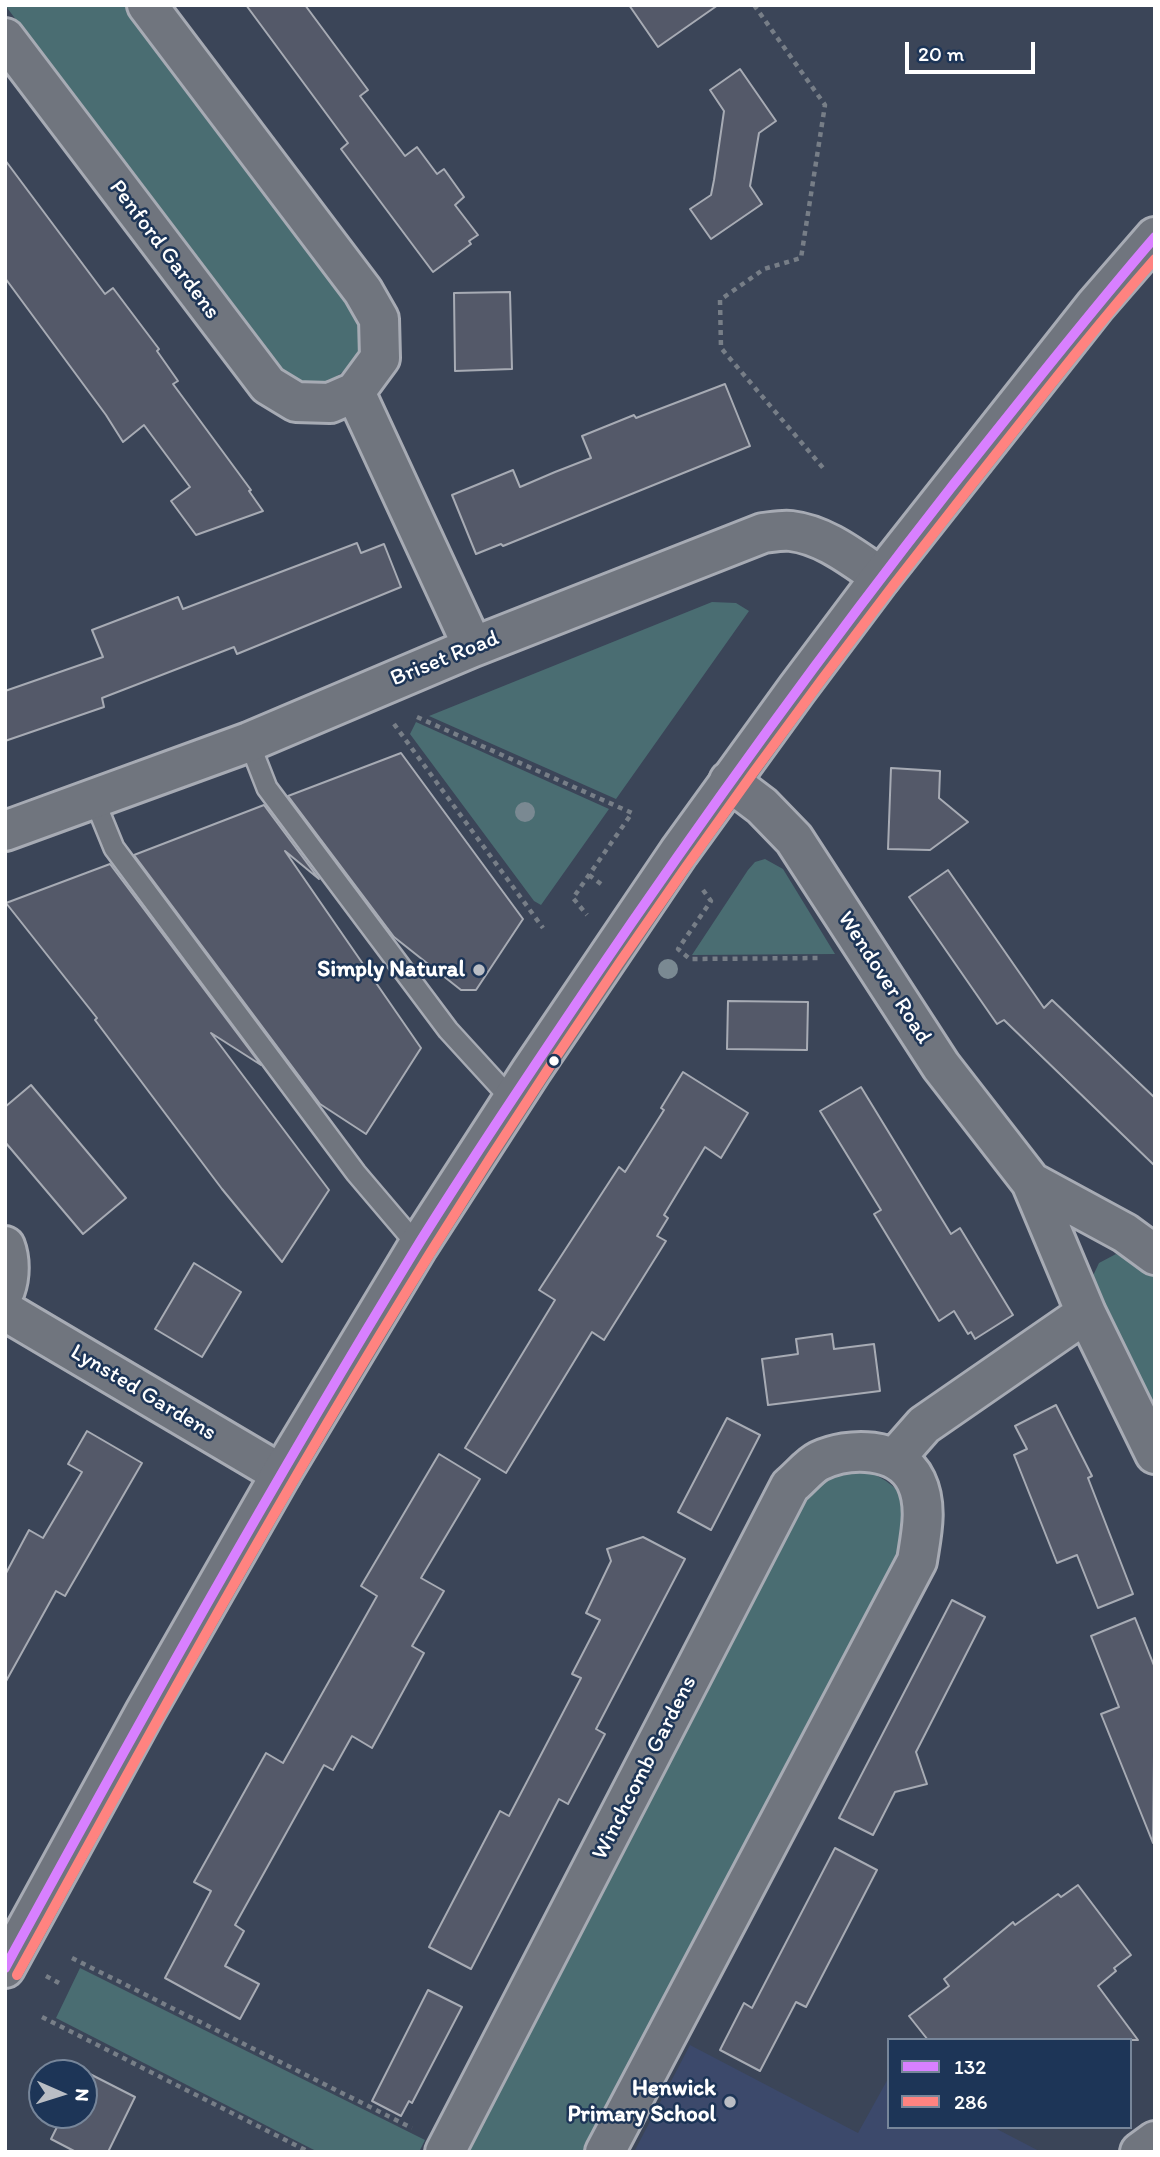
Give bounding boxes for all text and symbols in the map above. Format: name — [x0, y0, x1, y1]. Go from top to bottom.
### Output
scale bar — [908, 28, 1038, 72]
text: 20 m — [918, 41, 964, 66]
street label: Penford Gardens — [103, 175, 225, 325]
street label: Briset Road — [387, 625, 503, 693]
street label: Wendover Road — [831, 907, 937, 1049]
place label: Simply Natural — [317, 956, 465, 984]
marker: Simply Natural — [471, 962, 487, 978]
unlabelled marker — [547, 1054, 561, 1068]
street label: Lynsted Gardens — [65, 1339, 221, 1447]
street label: Winchcomb Gardens — [587, 1671, 703, 1865]
legend — [887, 2038, 1132, 2129]
text: 132 — [954, 2054, 986, 2079]
north arrow — [28, 2059, 98, 2129]
place label: Henwick Primary School — [567, 2075, 716, 2129]
text: N — [71, 2088, 94, 2102]
text: 286 — [954, 2089, 988, 2114]
marker: Henwick Primary School — [722, 2094, 738, 2110]

